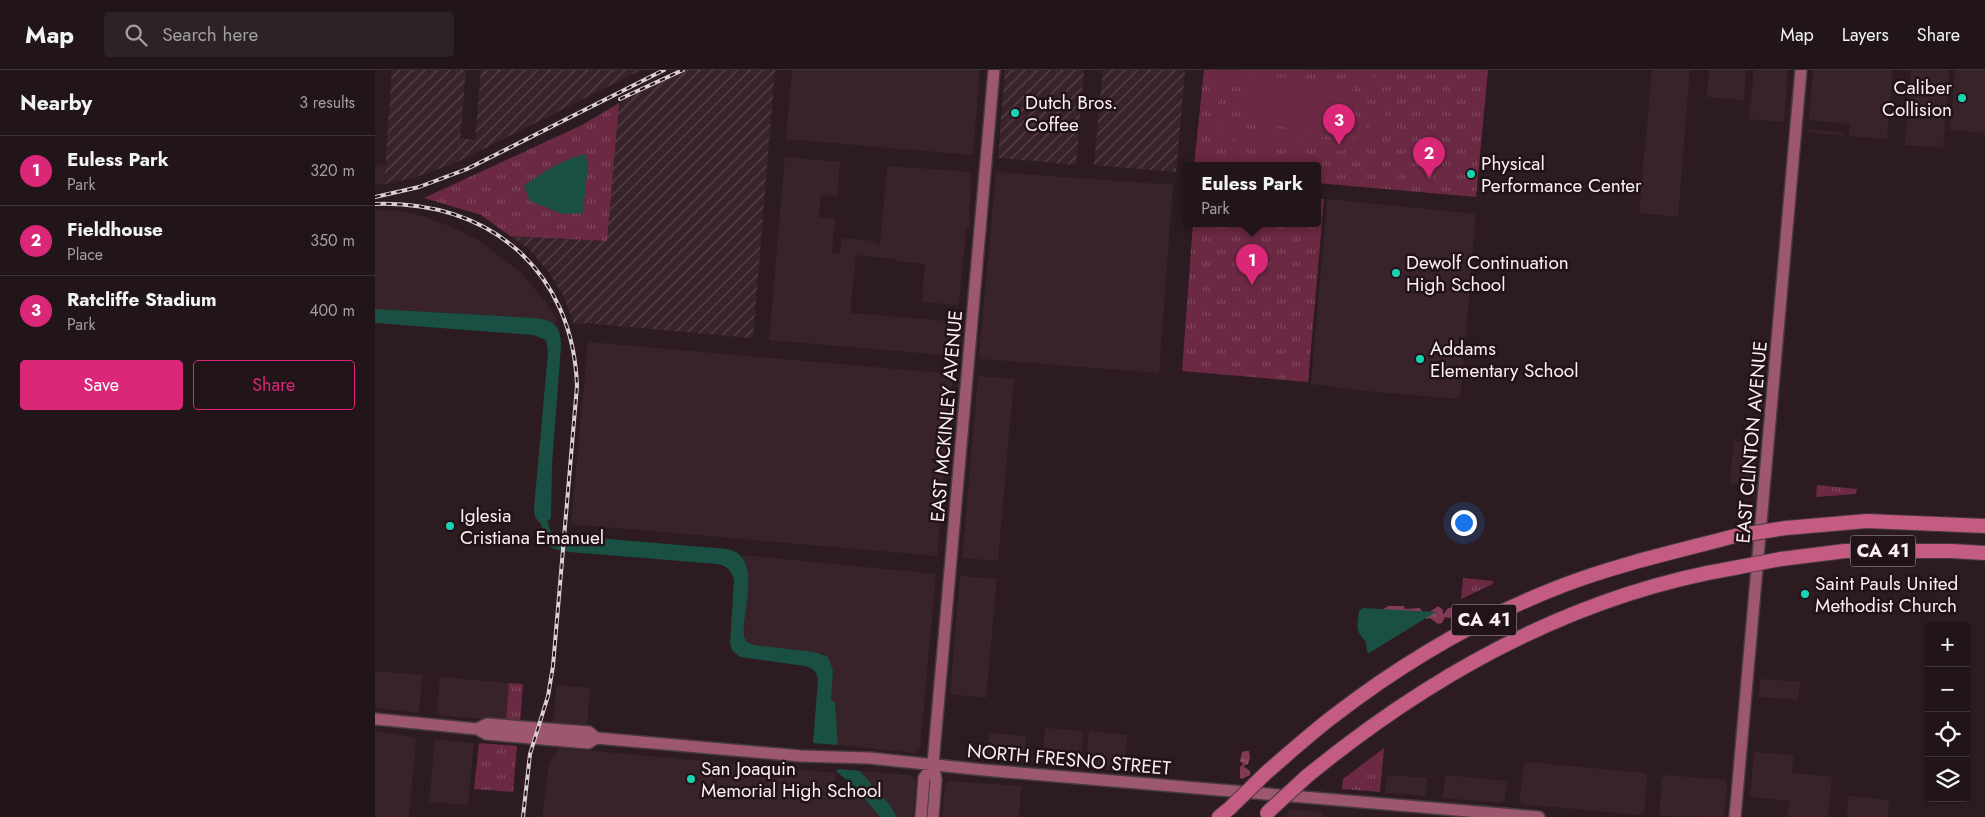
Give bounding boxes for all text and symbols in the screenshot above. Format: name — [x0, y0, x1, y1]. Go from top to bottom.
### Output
search box — [104, 12, 454, 57]
text: Map — [25, 17, 74, 52]
icon: search — [122, 21, 150, 49]
text: Search here — [162, 21, 258, 48]
text: Map — [1780, 22, 1814, 48]
text: Layers — [1842, 22, 1889, 48]
text: Share — [1917, 22, 1960, 48]
place label: Caliber Collision — [1882, 74, 1952, 123]
text: Nearby — [20, 88, 92, 118]
place label: Dutch Bros. Coffee — [1025, 89, 1118, 138]
text: 3 results — [299, 91, 355, 114]
marker: Caliber Collision — [1956, 92, 1968, 104]
pin: 3 — [1323, 104, 1355, 145]
marker: Dutch Bros. Coffee — [1009, 107, 1021, 119]
pin: 2 — [1413, 137, 1445, 178]
text: Euless Park — [67, 146, 169, 173]
place label: Physical Performance Center — [1481, 150, 1642, 199]
text: 1 — [32, 159, 40, 182]
text: 320 m — [310, 159, 355, 182]
popup — [1183, 162, 1321, 227]
marker: Physical Performance Center — [1465, 168, 1477, 180]
text: Euless Park — [1201, 170, 1303, 197]
text: Park — [67, 173, 96, 196]
text: Park — [1201, 197, 1230, 220]
text: Fieldhouse — [67, 216, 163, 243]
text: 2 — [31, 229, 41, 252]
text: 350 m — [310, 229, 355, 252]
text: Place — [67, 243, 103, 266]
pin: 1 — [1236, 244, 1268, 285]
place label: Dewolf Continuation High School — [1406, 249, 1569, 298]
marker: Dewolf Continuation High School — [1390, 267, 1402, 279]
text: Ratcliffe Stadium — [67, 286, 217, 313]
text: 3 — [31, 299, 41, 322]
text: 400 m — [309, 299, 355, 322]
street label: EAST MCKINLEY AVENUE — [924, 309, 969, 523]
text: Park — [67, 313, 96, 336]
place label: Addams Elementary School — [1430, 335, 1579, 384]
street label: EAST CLINTON AVENUE — [1729, 340, 1774, 544]
marker: Addams Elementary School — [1414, 353, 1426, 365]
button: Save — [20, 360, 183, 410]
button: Share — [193, 360, 355, 410]
place label: Iglesia Cristiana Emanuel — [460, 502, 604, 551]
your location — [1451, 510, 1477, 536]
marker: Iglesia Cristiana Emanuel — [444, 520, 456, 532]
road number: CA 41 — [1851, 536, 1915, 566]
place label: Saint Pauls United Methodist Church — [1815, 570, 1958, 619]
marker: Saint Pauls United Methodist Church — [1799, 588, 1811, 600]
road number: CA 41 — [1451, 604, 1517, 636]
map controls — [1925, 622, 1970, 802]
button: + — [1925, 622, 1970, 667]
button: − — [1925, 667, 1970, 712]
button: locate — [1925, 712, 1970, 757]
street label: NORTH FRESNO STREET — [966, 737, 1172, 782]
place label: San Joaquin Memorial High School — [701, 755, 882, 804]
button: layers — [1925, 757, 1970, 802]
marker: San Joaquin Memorial High School — [685, 773, 697, 785]

